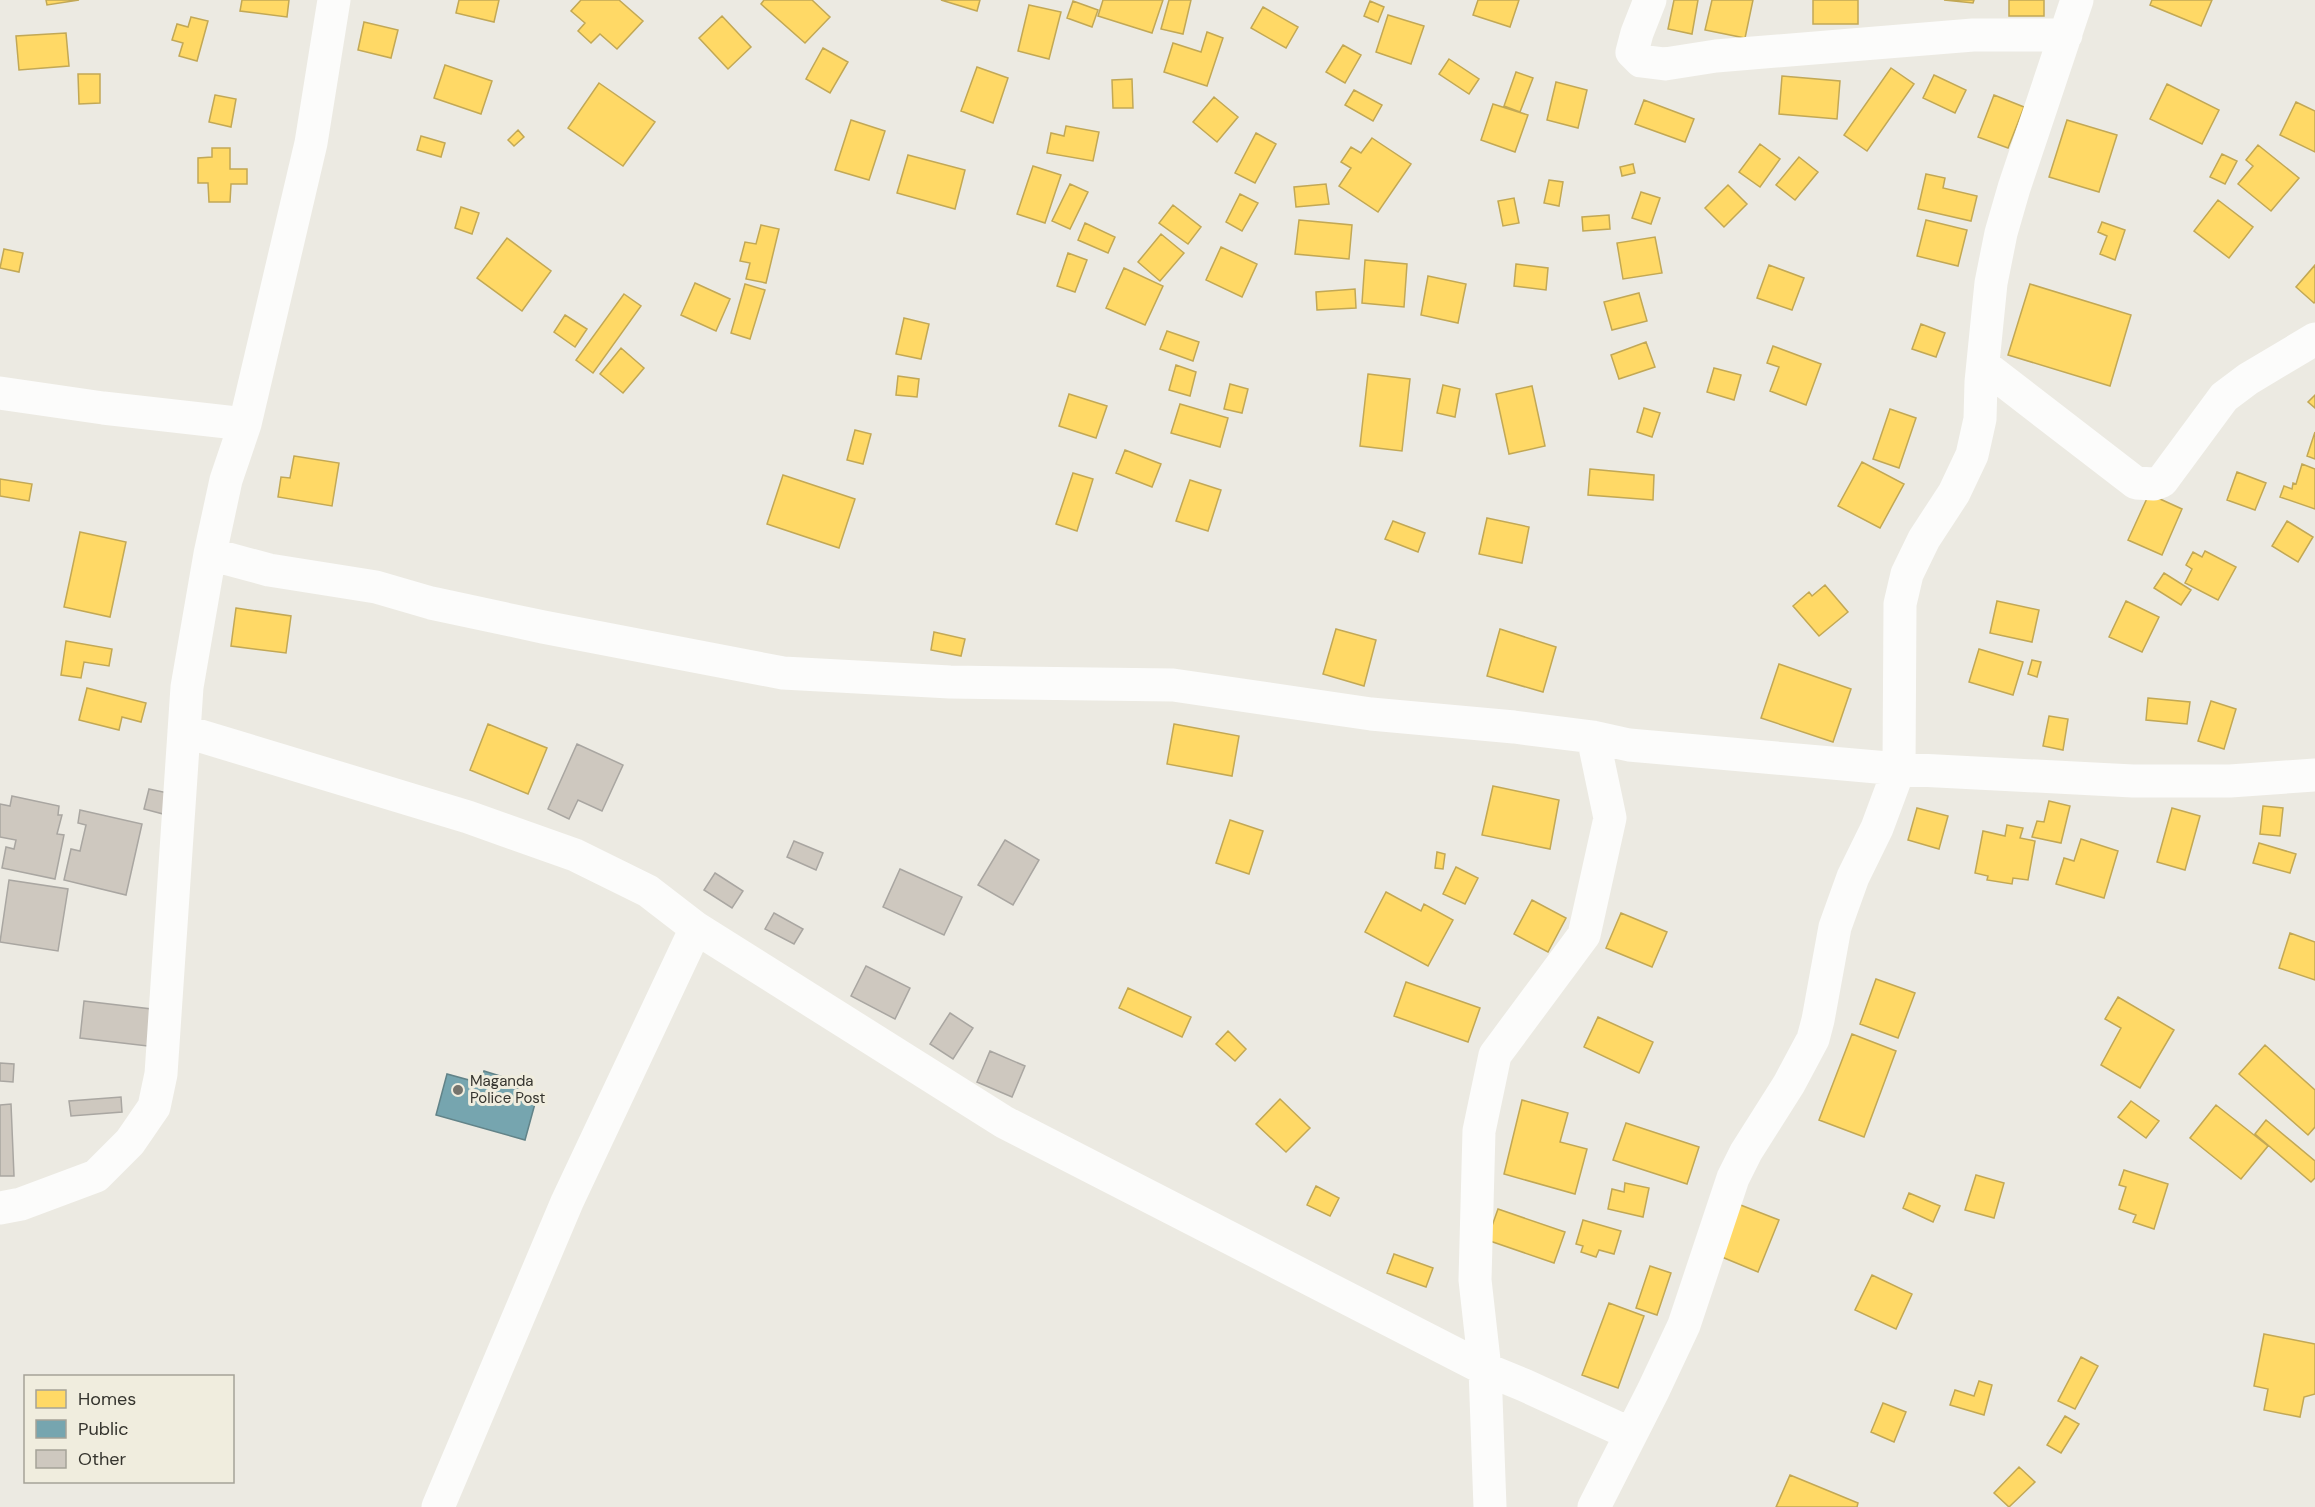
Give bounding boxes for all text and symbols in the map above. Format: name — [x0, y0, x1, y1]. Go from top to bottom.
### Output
place label: Maganda Police Post — [470, 1071, 546, 1108]
marker: Maganda Police Post — [451, 1083, 465, 1097]
legend — [24, 1375, 234, 1483]
text: Homes — [78, 1387, 136, 1411]
text: Public — [78, 1417, 129, 1441]
text: Other — [78, 1447, 127, 1471]

